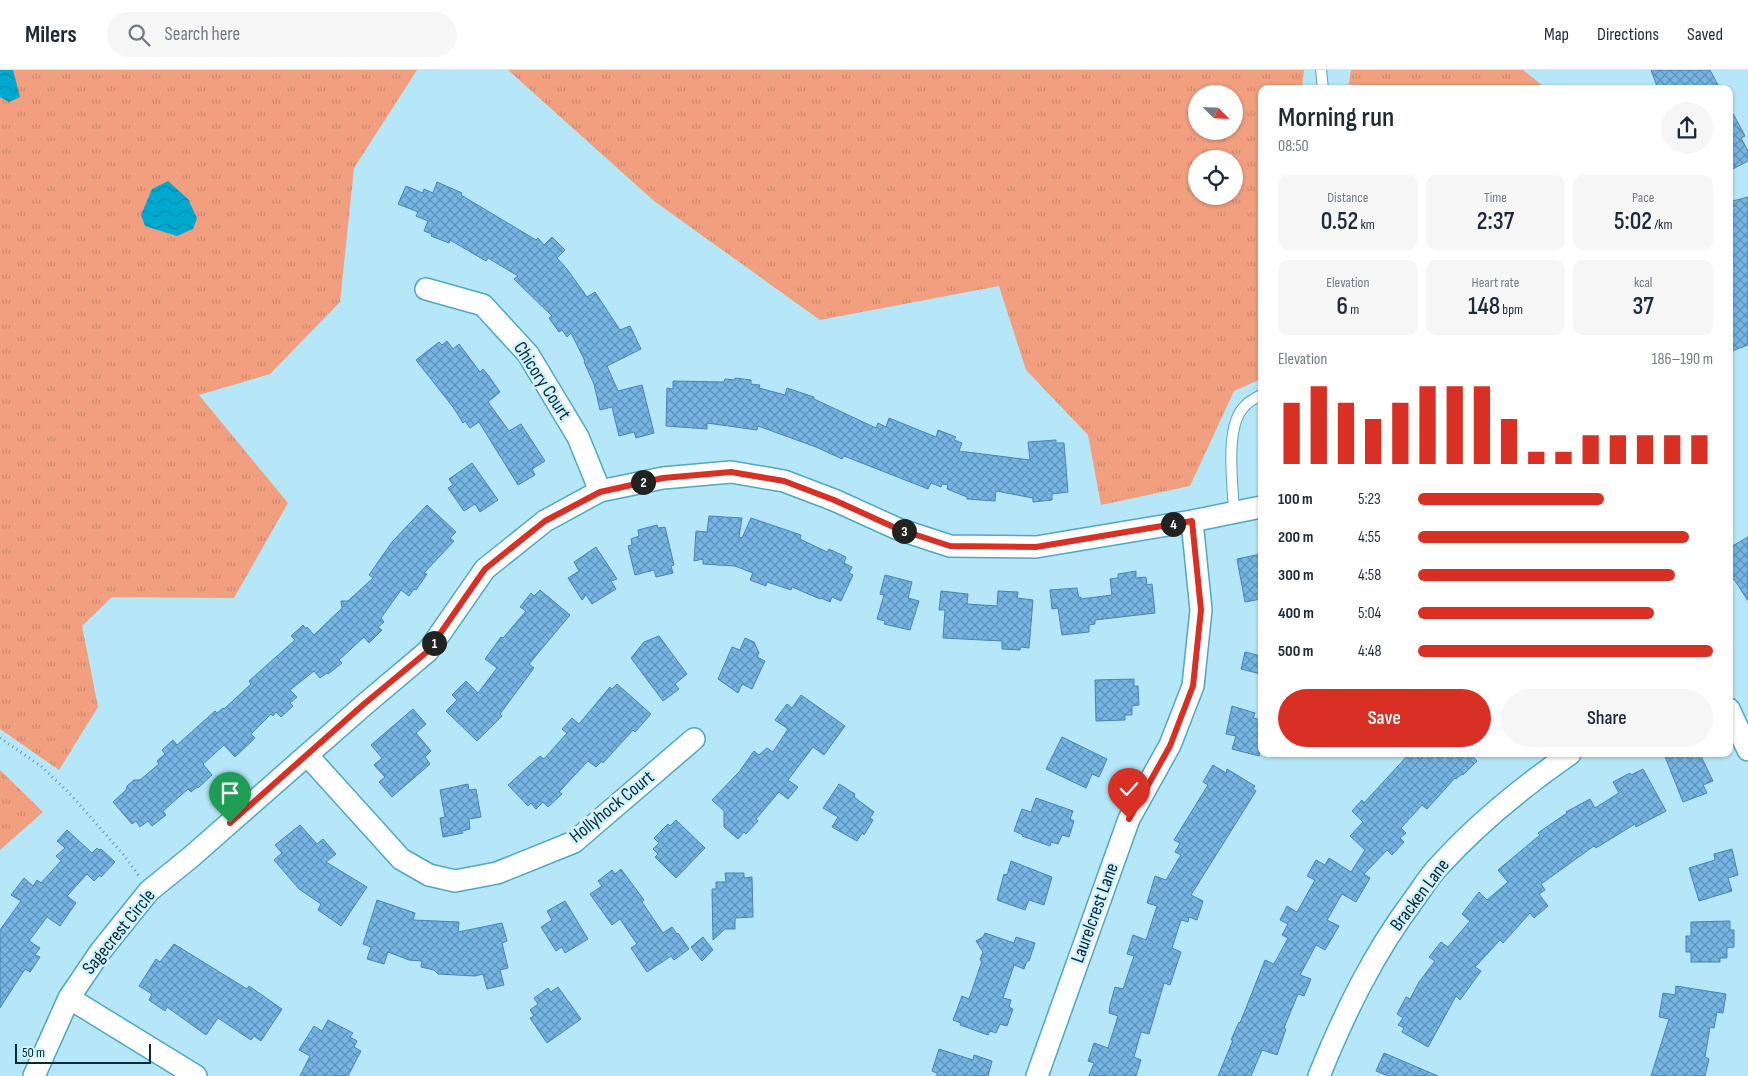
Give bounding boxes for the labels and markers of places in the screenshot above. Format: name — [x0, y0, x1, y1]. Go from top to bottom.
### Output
pin: 2 — [630, 470, 656, 494]
pin: 4 — [1160, 512, 1186, 536]
pin: 3 — [892, 518, 916, 544]
pin: 1 — [422, 630, 446, 656]
pin — [1108, 768, 1150, 819]
pin — [209, 772, 251, 823]

